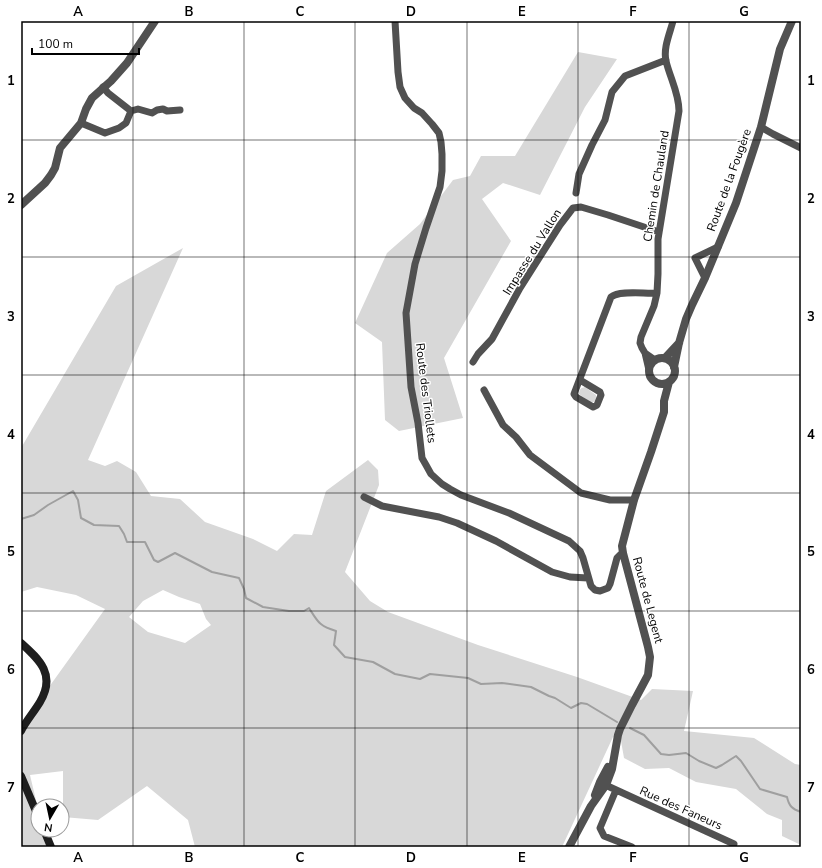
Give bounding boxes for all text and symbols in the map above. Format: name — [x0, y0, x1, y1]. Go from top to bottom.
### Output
text: A — [73, 3, 83, 21]
text: B — [185, 3, 194, 21]
text: C — [296, 3, 305, 21]
text: D — [406, 3, 416, 21]
text: E — [518, 3, 526, 21]
text: F — [629, 3, 637, 21]
text: G — [739, 3, 749, 21]
scale bar — [32, 30, 139, 56]
text: 100 m — [38, 36, 73, 52]
text: 1 — [7, 72, 15, 90]
text: 1 — [807, 72, 815, 90]
street label: Route de la Fougère — [703, 126, 755, 234]
street label: Chemin de Chauland — [639, 129, 673, 243]
text: 2 — [7, 190, 15, 208]
text: 2 — [807, 190, 815, 208]
street label: Impasse du Vallon — [499, 206, 565, 298]
text: 3 — [7, 308, 15, 326]
text: 3 — [807, 308, 815, 326]
street label: Route des Triollets — [412, 342, 440, 444]
text: 4 — [7, 426, 15, 444]
text: 4 — [807, 426, 815, 444]
text: 5 — [7, 543, 15, 561]
text: 5 — [807, 543, 815, 561]
street label: Route de Legent — [629, 555, 667, 646]
text: 6 — [7, 661, 15, 679]
text: 6 — [807, 661, 815, 679]
text: 7 — [7, 779, 15, 797]
text: 7 — [807, 779, 815, 797]
street label: Rue des Faneurs — [637, 783, 725, 834]
north arrow — [30, 798, 70, 838]
text: N — [43, 819, 54, 835]
text: A — [73, 849, 83, 867]
text: B — [185, 849, 194, 867]
text: C — [296, 849, 305, 867]
text: D — [406, 849, 416, 867]
text: E — [518, 849, 526, 867]
text: F — [629, 849, 637, 867]
text: G — [739, 849, 749, 867]

